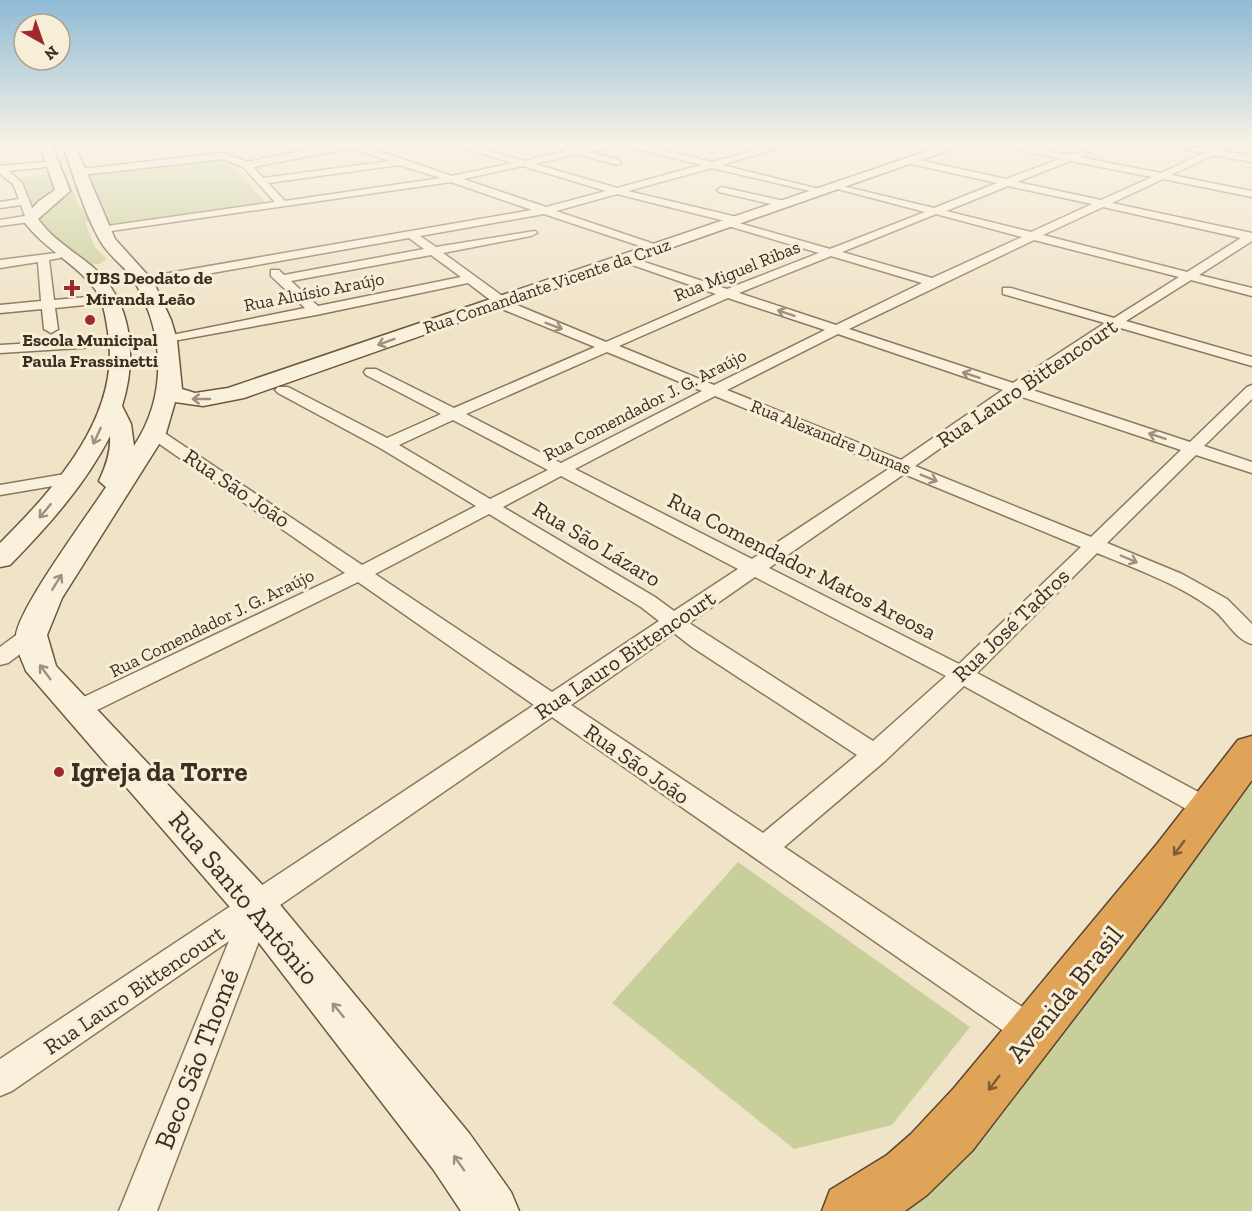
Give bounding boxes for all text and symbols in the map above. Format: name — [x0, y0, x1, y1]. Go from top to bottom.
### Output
north arrow — [12, 12, 72, 72]
text: N — [41, 42, 62, 64]
street label: Rua Comandante Vicente da Cruz — [421, 233, 673, 339]
street label: Rua Miguel Ribas — [671, 236, 804, 306]
place label: UBS Deodato de Miranda Leão — [86, 267, 213, 310]
street label: Rua Aluísio Araújo — [242, 268, 386, 316]
marker: UBS Deodato de Miranda Leão — [63, 279, 81, 297]
one-way arrow — [777, 307, 796, 318]
street label: Rua Lauro Bittencourt — [932, 312, 1123, 453]
marker: Escola Municipal Paula Frassinetti — [83, 313, 97, 327]
one-way arrow — [544, 321, 563, 332]
place label: Escola Municipal Paula Frassinetti — [22, 329, 159, 372]
one-way arrow — [378, 338, 396, 349]
street label: Rua Comendador J. G. Araújo — [540, 344, 750, 466]
one-way arrow — [963, 368, 981, 379]
one-way arrow — [191, 393, 211, 405]
street label: Rua Alexandre Dumas — [747, 395, 915, 479]
one-way arrow — [91, 427, 103, 445]
one-way arrow — [1148, 430, 1167, 441]
street label: Rua São João — [179, 443, 295, 533]
one-way arrow — [920, 473, 938, 484]
street label: Rua Comendador Matos Areosa — [663, 486, 941, 646]
street label: Rua São Lázaro — [528, 495, 666, 593]
one-way arrow — [38, 503, 52, 518]
one-way arrow — [1120, 554, 1138, 565]
street label: Rua José Tadros — [947, 562, 1075, 688]
street label: Rua Comendador J. G. Araújo — [106, 564, 318, 682]
one-way arrow — [50, 574, 63, 591]
street label: Rua Lauro Bittencourt — [530, 584, 721, 725]
one-way arrow — [39, 665, 52, 681]
street label: Rua São João — [579, 718, 695, 810]
place label: Igreja da Torre — [71, 756, 248, 788]
marker: Igreja da Torre — [52, 765, 66, 779]
street label: Rua Santo Antônio — [162, 805, 326, 991]
one-way arrow — [1173, 840, 1186, 856]
street label: Rua Lauro Bittencourt — [39, 919, 230, 1060]
street label: Avenida Brasil — [1000, 919, 1130, 1069]
street label: Beco São Thomé — [148, 965, 246, 1153]
one-way arrow — [331, 1003, 345, 1018]
one-way arrow — [987, 1075, 1000, 1091]
one-way arrow — [453, 1155, 465, 1172]

